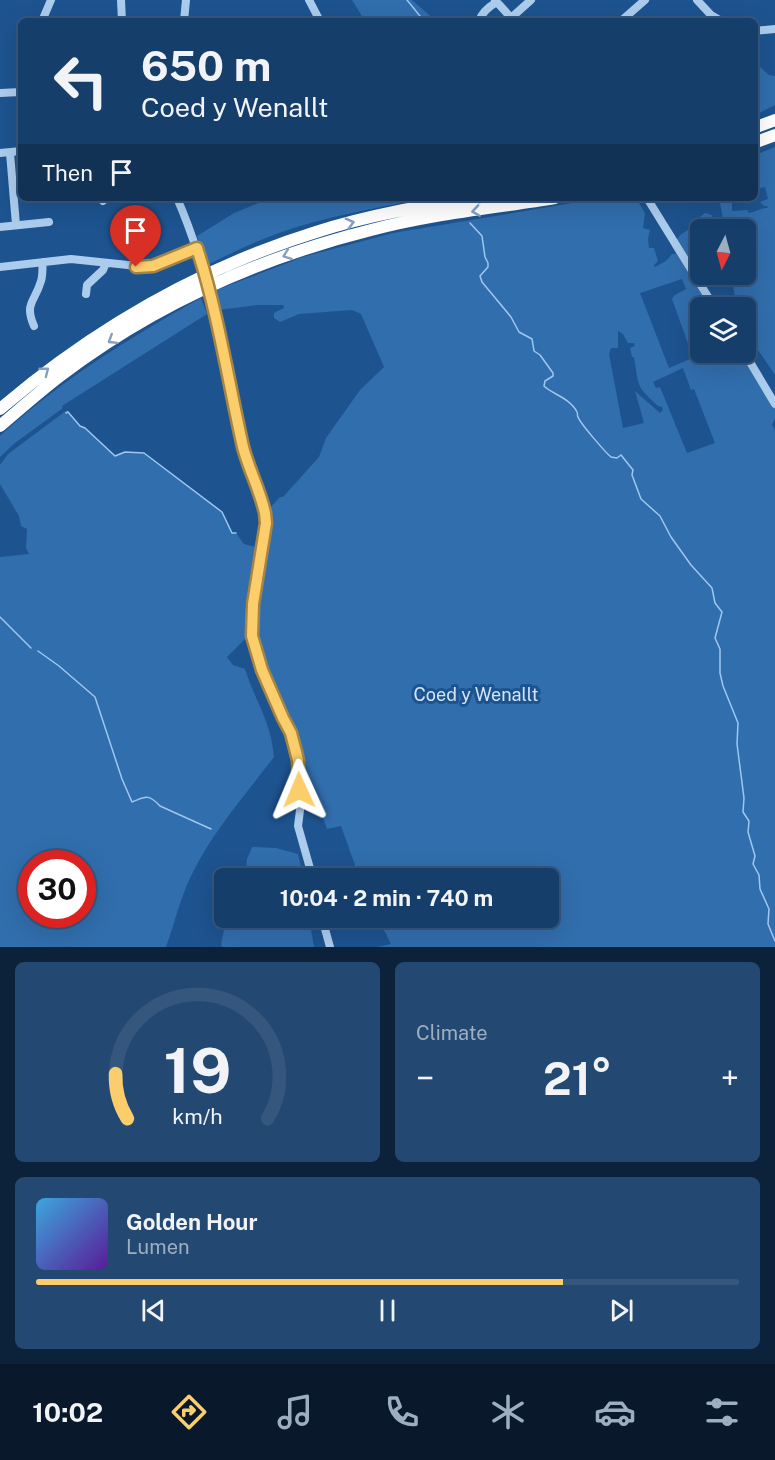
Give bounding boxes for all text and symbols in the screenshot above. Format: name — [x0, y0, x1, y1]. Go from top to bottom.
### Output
text: 650 m — [141, 41, 271, 90]
icon: left — [42, 42, 120, 120]
text: Coed y Wenallt — [141, 91, 329, 123]
icon: arrive — [105, 156, 138, 189]
text: Then — [42, 160, 93, 186]
one-way arrow — [472, 204, 481, 216]
pin — [110, 205, 161, 267]
icon: arrive — [119, 214, 152, 247]
one-way arrow — [345, 217, 355, 230]
north arrow — [690, 219, 756, 285]
map controls — [690, 219, 756, 363]
one-way arrow — [282, 248, 293, 261]
button: layers — [690, 297, 756, 363]
one-way arrow — [108, 333, 118, 345]
one-way arrow — [38, 368, 49, 379]
park label: Coed y Wenallt — [413, 684, 539, 705]
position arrow — [267, 758, 331, 822]
speed limit sign: 30 — [18, 850, 96, 928]
text: 10:04 · 2 min · 740 m — [280, 885, 493, 911]
text: Climate — [416, 1021, 488, 1045]
text: 19 — [164, 1034, 231, 1107]
text: 21° — [543, 1052, 612, 1105]
text: − — [416, 1059, 434, 1097]
text: + — [721, 1059, 739, 1097]
text: km/h — [172, 1104, 223, 1129]
text: Golden Hour — [126, 1209, 257, 1235]
text: Lumen — [126, 1235, 190, 1259]
icon: previous — [137, 1294, 170, 1327]
icon: pause — [371, 1294, 404, 1327]
icon: next — [605, 1294, 638, 1327]
icon: directions — [168, 1391, 210, 1433]
icon: music — [274, 1391, 316, 1433]
icon: phone — [381, 1391, 423, 1433]
icon: climate — [487, 1391, 529, 1433]
icon: car — [594, 1391, 636, 1433]
icon: filters — [701, 1391, 743, 1433]
text: 10:02 — [32, 1396, 103, 1428]

